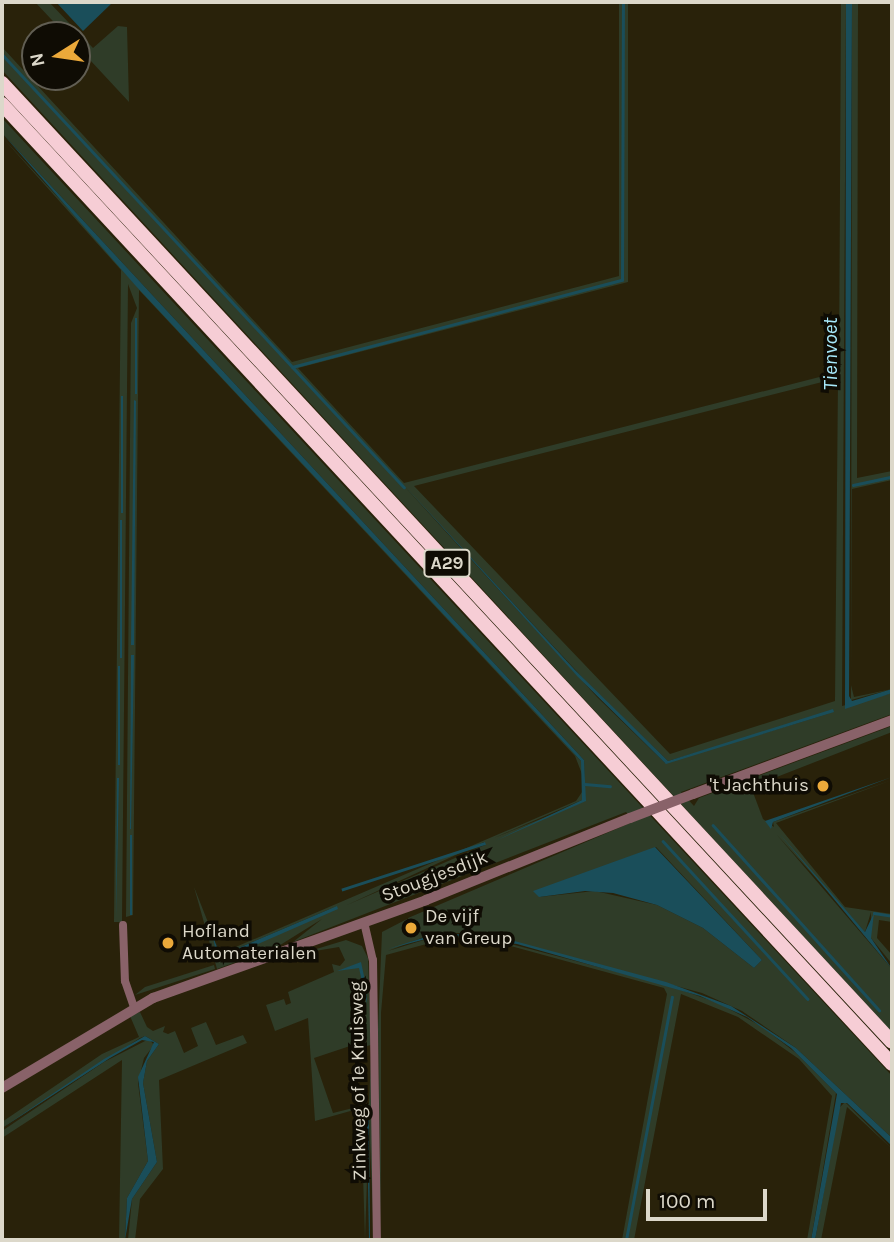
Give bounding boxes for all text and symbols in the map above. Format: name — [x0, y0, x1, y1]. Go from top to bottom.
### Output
north arrow — [21, 21, 91, 91]
text: N — [25, 51, 50, 69]
water label: Tienvoet — [817, 318, 843, 390]
road number: A29 — [422, 548, 472, 578]
place label: 't Jachthuis — [710, 775, 809, 797]
marker: 't Jachthuis — [815, 778, 831, 794]
street label: Stougjesdijk — [379, 846, 491, 908]
place label: De vijf van Greup — [425, 906, 512, 950]
marker: De vijf van Greup — [403, 920, 419, 936]
place label: Hofland Automaterialen — [182, 921, 317, 965]
marker: Hofland Automaterialen — [160, 935, 176, 951]
street label: Zinkweg of 1e Kruisweg — [346, 981, 372, 1181]
scale bar — [649, 1176, 770, 1220]
text: 100 m — [659, 1189, 716, 1213]

